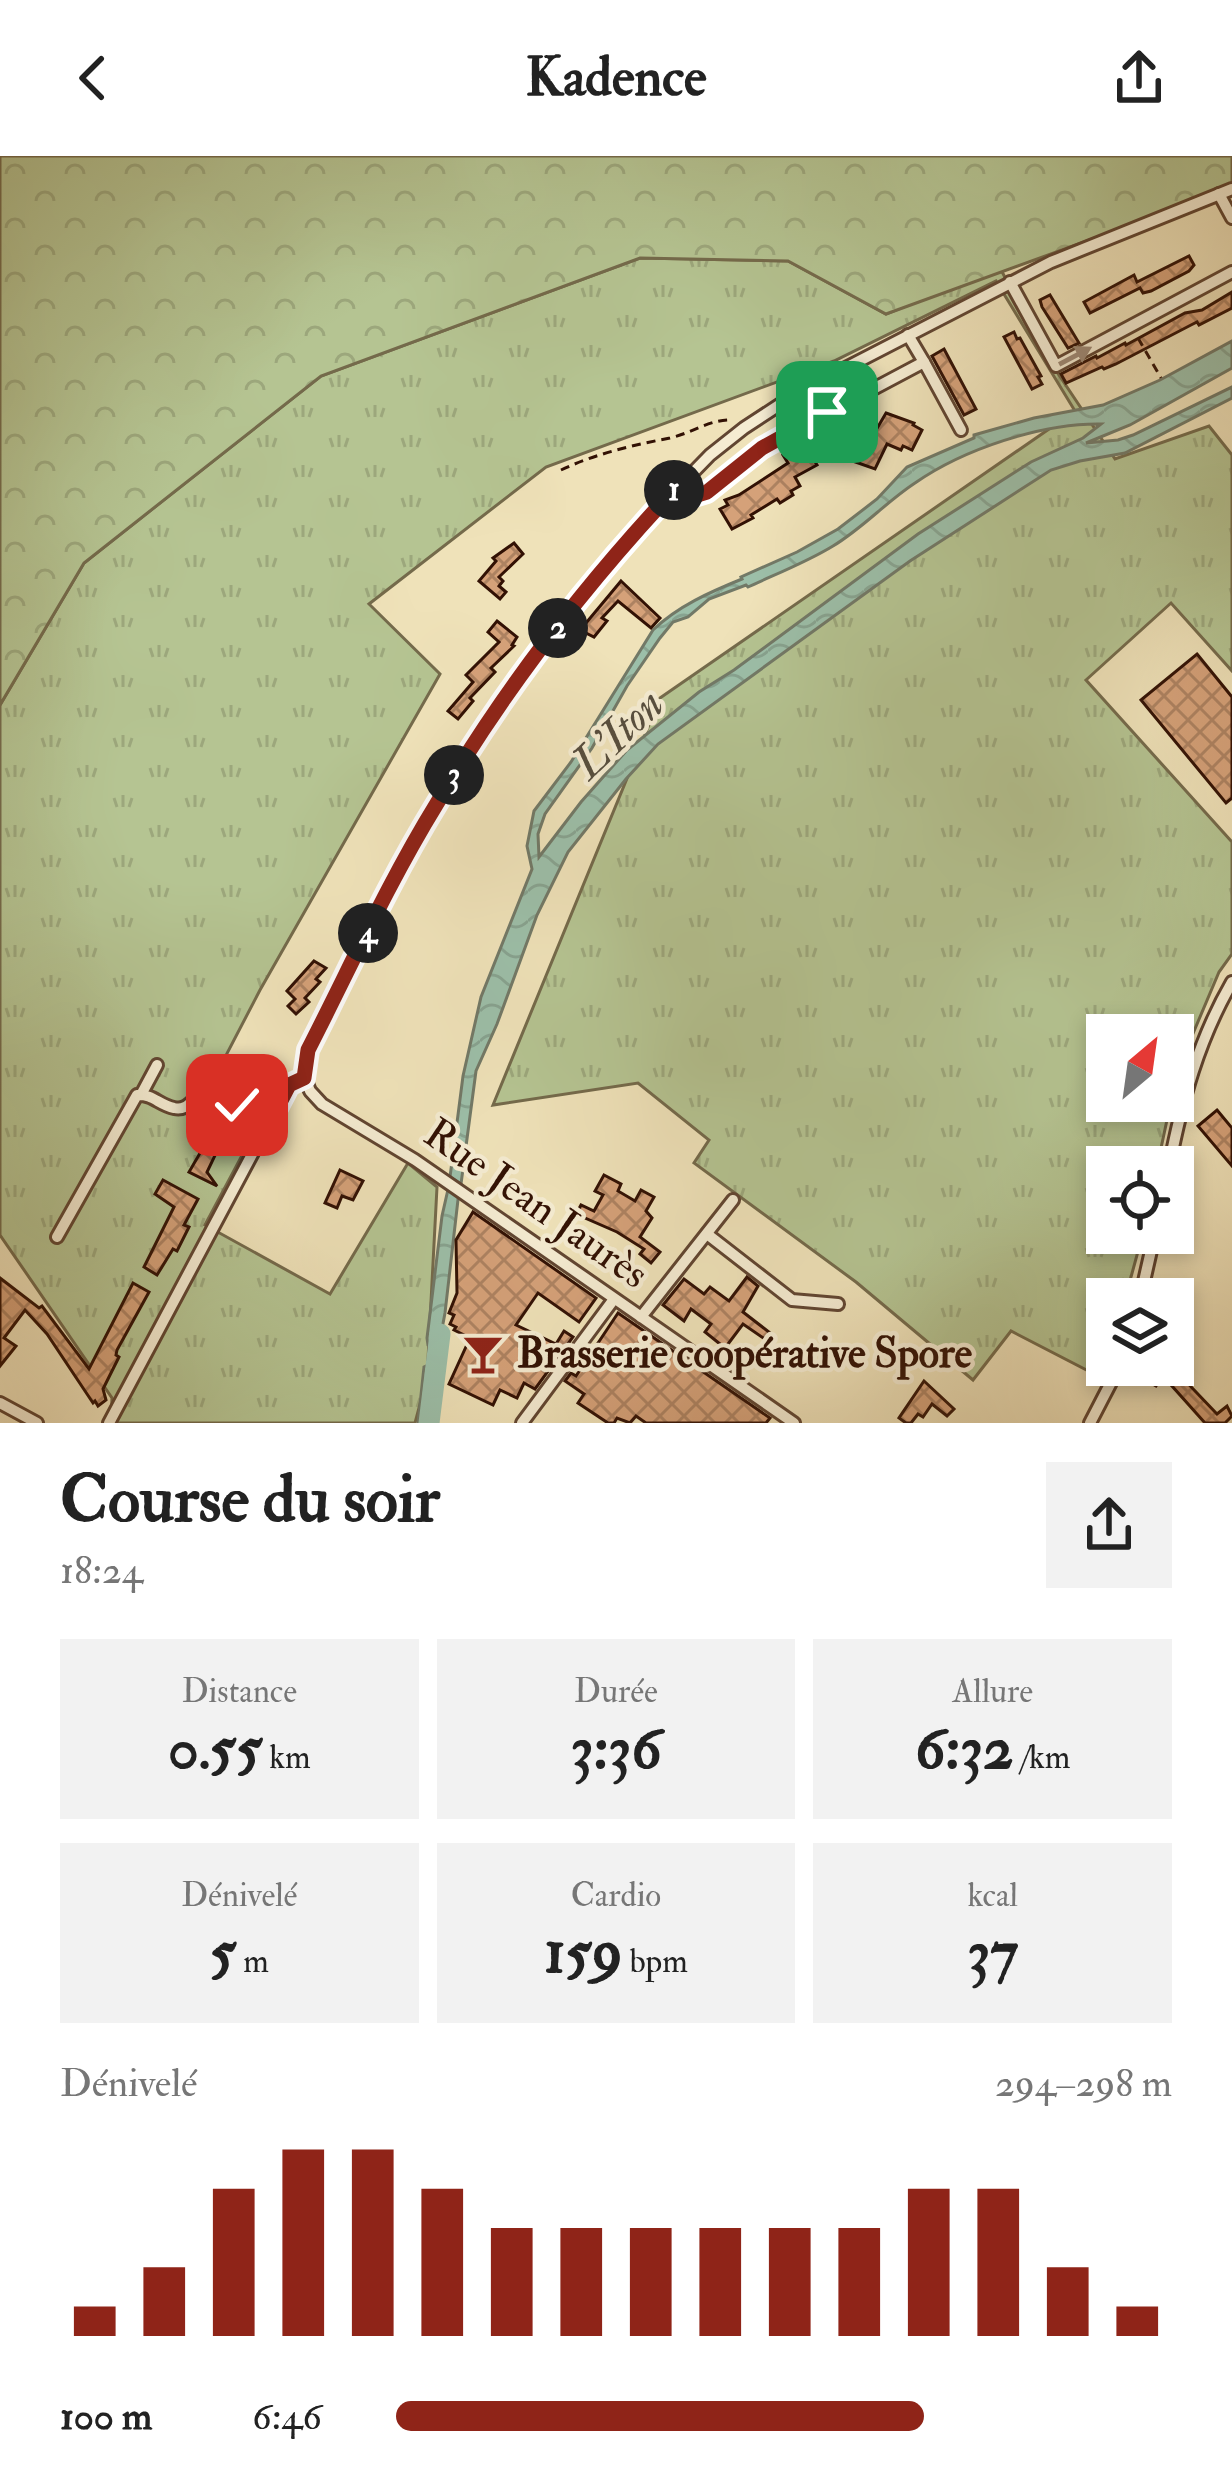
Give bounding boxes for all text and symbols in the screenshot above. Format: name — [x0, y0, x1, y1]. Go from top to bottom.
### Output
text: Kadence — [525, 44, 707, 112]
icon: back — [60, 45, 126, 111]
icon: share — [1106, 45, 1172, 111]
one-way arrow — [1058, 346, 1093, 367]
pin — [776, 361, 878, 463]
icon: arrive — [794, 379, 860, 445]
pin: 1 — [644, 460, 704, 520]
text: 1 — [668, 469, 680, 510]
pin: 2 — [528, 598, 588, 658]
text: 2 — [550, 607, 566, 648]
water label: L'Iton — [559, 677, 676, 792]
pin: 3 — [424, 745, 484, 805]
text: 3 — [448, 754, 460, 795]
pin: 4 — [338, 903, 398, 963]
text: 4 — [359, 912, 377, 953]
north arrow — [1086, 1014, 1194, 1122]
map controls — [1086, 1014, 1194, 1386]
pin — [186, 1054, 288, 1156]
icon: check — [204, 1072, 270, 1138]
street label: Rue Jean Jaurès — [414, 1108, 658, 1300]
button: locate — [1086, 1146, 1194, 1254]
button: layers — [1086, 1278, 1194, 1386]
place label: Brasserie coopérative Spore — [517, 1328, 973, 1380]
bar icon: Brasserie coopérative Spore — [460, 1331, 506, 1377]
text: Course du soir — [60, 1459, 440, 1542]
button: share — [1046, 1462, 1172, 1588]
text: 18:24 — [60, 1546, 143, 1595]
text: Distance — [182, 1671, 297, 1712]
text: Durée — [574, 1671, 658, 1712]
text: Allure — [952, 1671, 1033, 1712]
text: 0.55 — [168, 1712, 262, 1787]
text: 3:36 — [570, 1712, 662, 1787]
text: 6:32 — [915, 1712, 1014, 1787]
text: km — [262, 1737, 311, 1778]
text: /km — [1014, 1737, 1070, 1778]
text: Dénivelé — [181, 1875, 297, 1916]
text: Cardio — [571, 1875, 661, 1916]
text: kcal — [967, 1875, 1018, 1916]
text: 5 — [210, 1916, 236, 1991]
text: 159 — [544, 1916, 622, 1991]
text: 37 — [967, 1916, 1018, 1991]
text: m — [236, 1941, 269, 1982]
text: bpm — [622, 1941, 688, 1982]
text: Dénivelé — [60, 2059, 197, 2108]
text: 294–298 m — [995, 2059, 1172, 2108]
text: 100 m — [60, 2392, 152, 2441]
text: 6:46 — [252, 2392, 322, 2441]

